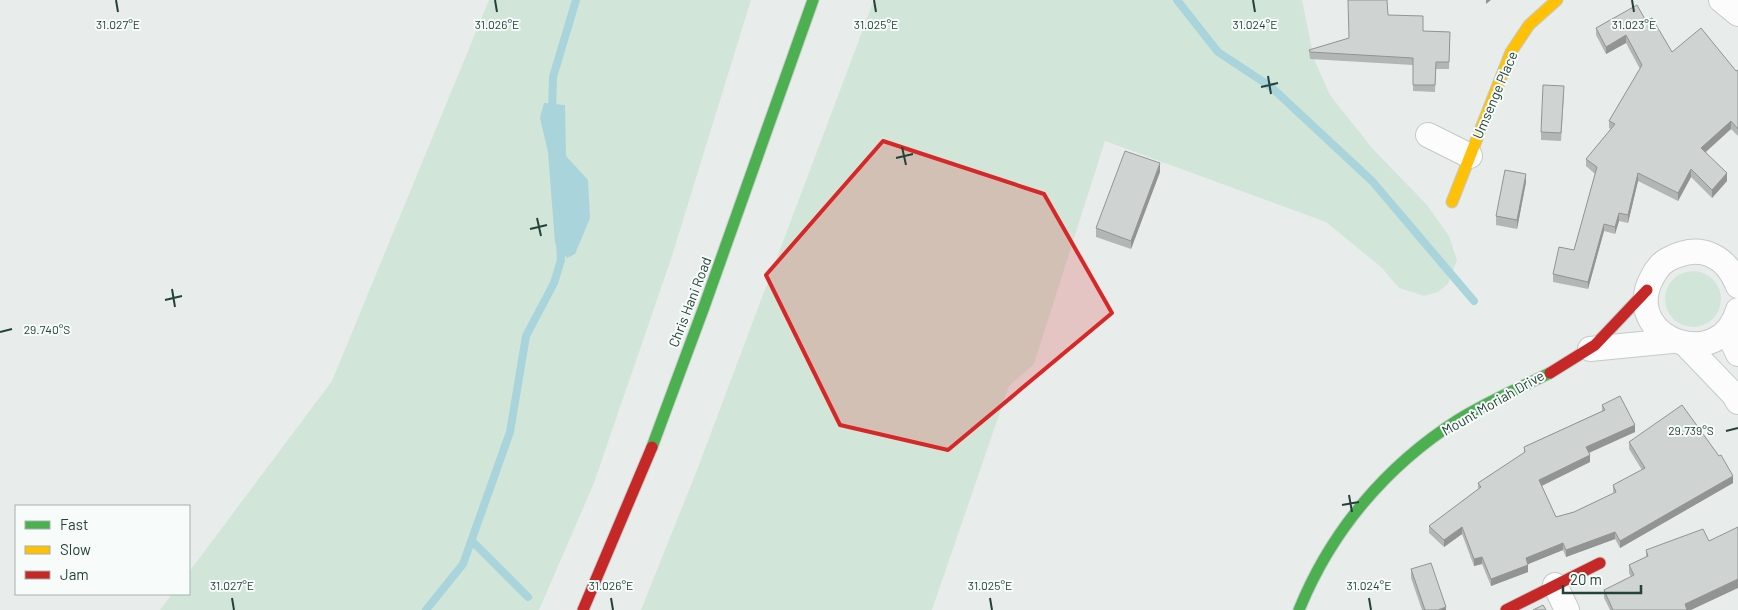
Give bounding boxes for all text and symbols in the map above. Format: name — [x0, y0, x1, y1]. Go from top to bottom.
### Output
text: 31.027°E — [96, 17, 140, 31]
text: 31.026°E — [475, 17, 519, 31]
text: 31.025°E — [854, 17, 898, 31]
text: 31.024°E — [1233, 17, 1277, 31]
text: 31.023°E — [1612, 17, 1656, 31]
street label: Umsenge Place — [1468, 48, 1521, 141]
street label: Chris Hani Road — [664, 254, 715, 349]
text: 29.740°S — [24, 322, 70, 336]
street label: Mount Moriah Drive — [1438, 366, 1547, 439]
text: 29.739°S — [1668, 423, 1714, 437]
legend — [15, 505, 190, 595]
text: Fast — [60, 515, 88, 533]
text: Slow — [60, 540, 91, 558]
scale bar — [1563, 562, 1640, 594]
text: Jam — [60, 565, 89, 583]
text: 20 m — [1570, 570, 1602, 588]
text: 31.027°E — [210, 578, 254, 592]
text: 31.026°E — [589, 578, 633, 592]
text: 31.025°E — [968, 578, 1012, 592]
text: 31.024°E — [1347, 578, 1391, 592]

